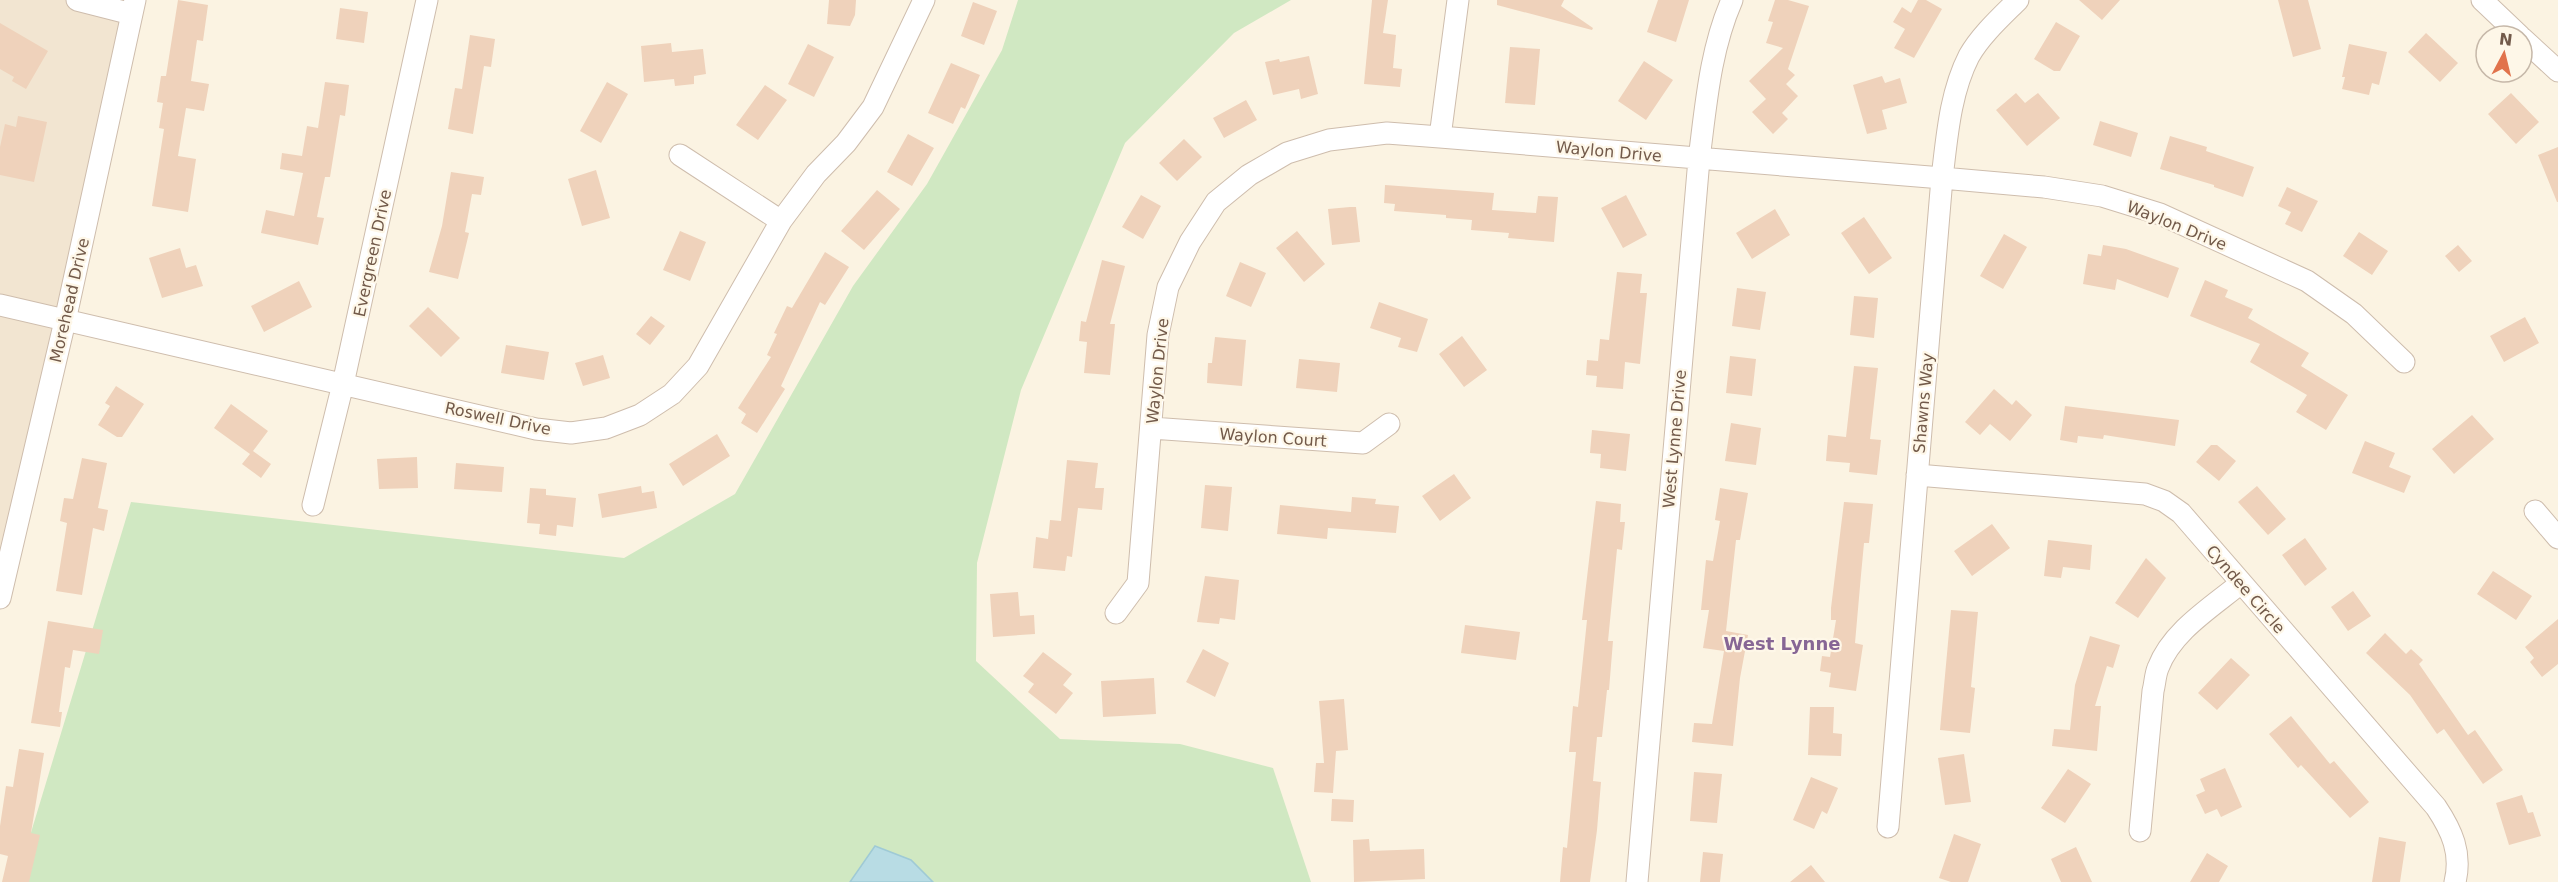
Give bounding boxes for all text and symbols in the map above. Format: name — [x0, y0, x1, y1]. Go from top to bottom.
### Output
north arrow — [2474, 24, 2534, 84]
text: N — [2498, 29, 2514, 50]
street label: Waylon Drive — [1555, 137, 1663, 166]
street label: Evergreen Drive — [350, 188, 395, 318]
street label: Waylon Drive — [2124, 197, 2230, 254]
street label: Morehead Drive — [46, 236, 93, 364]
street label: Waylon Drive — [1142, 317, 1172, 425]
street label: Shawns Way — [1910, 352, 1937, 454]
street label: West Lynne Drive — [1659, 369, 1690, 509]
street label: Roswell Drive — [443, 398, 553, 439]
street label: Waylon Court — [1219, 424, 1327, 451]
street label: Cyndee Circle — [2202, 541, 2289, 637]
district label: West Lynne — [1724, 633, 1840, 654]

